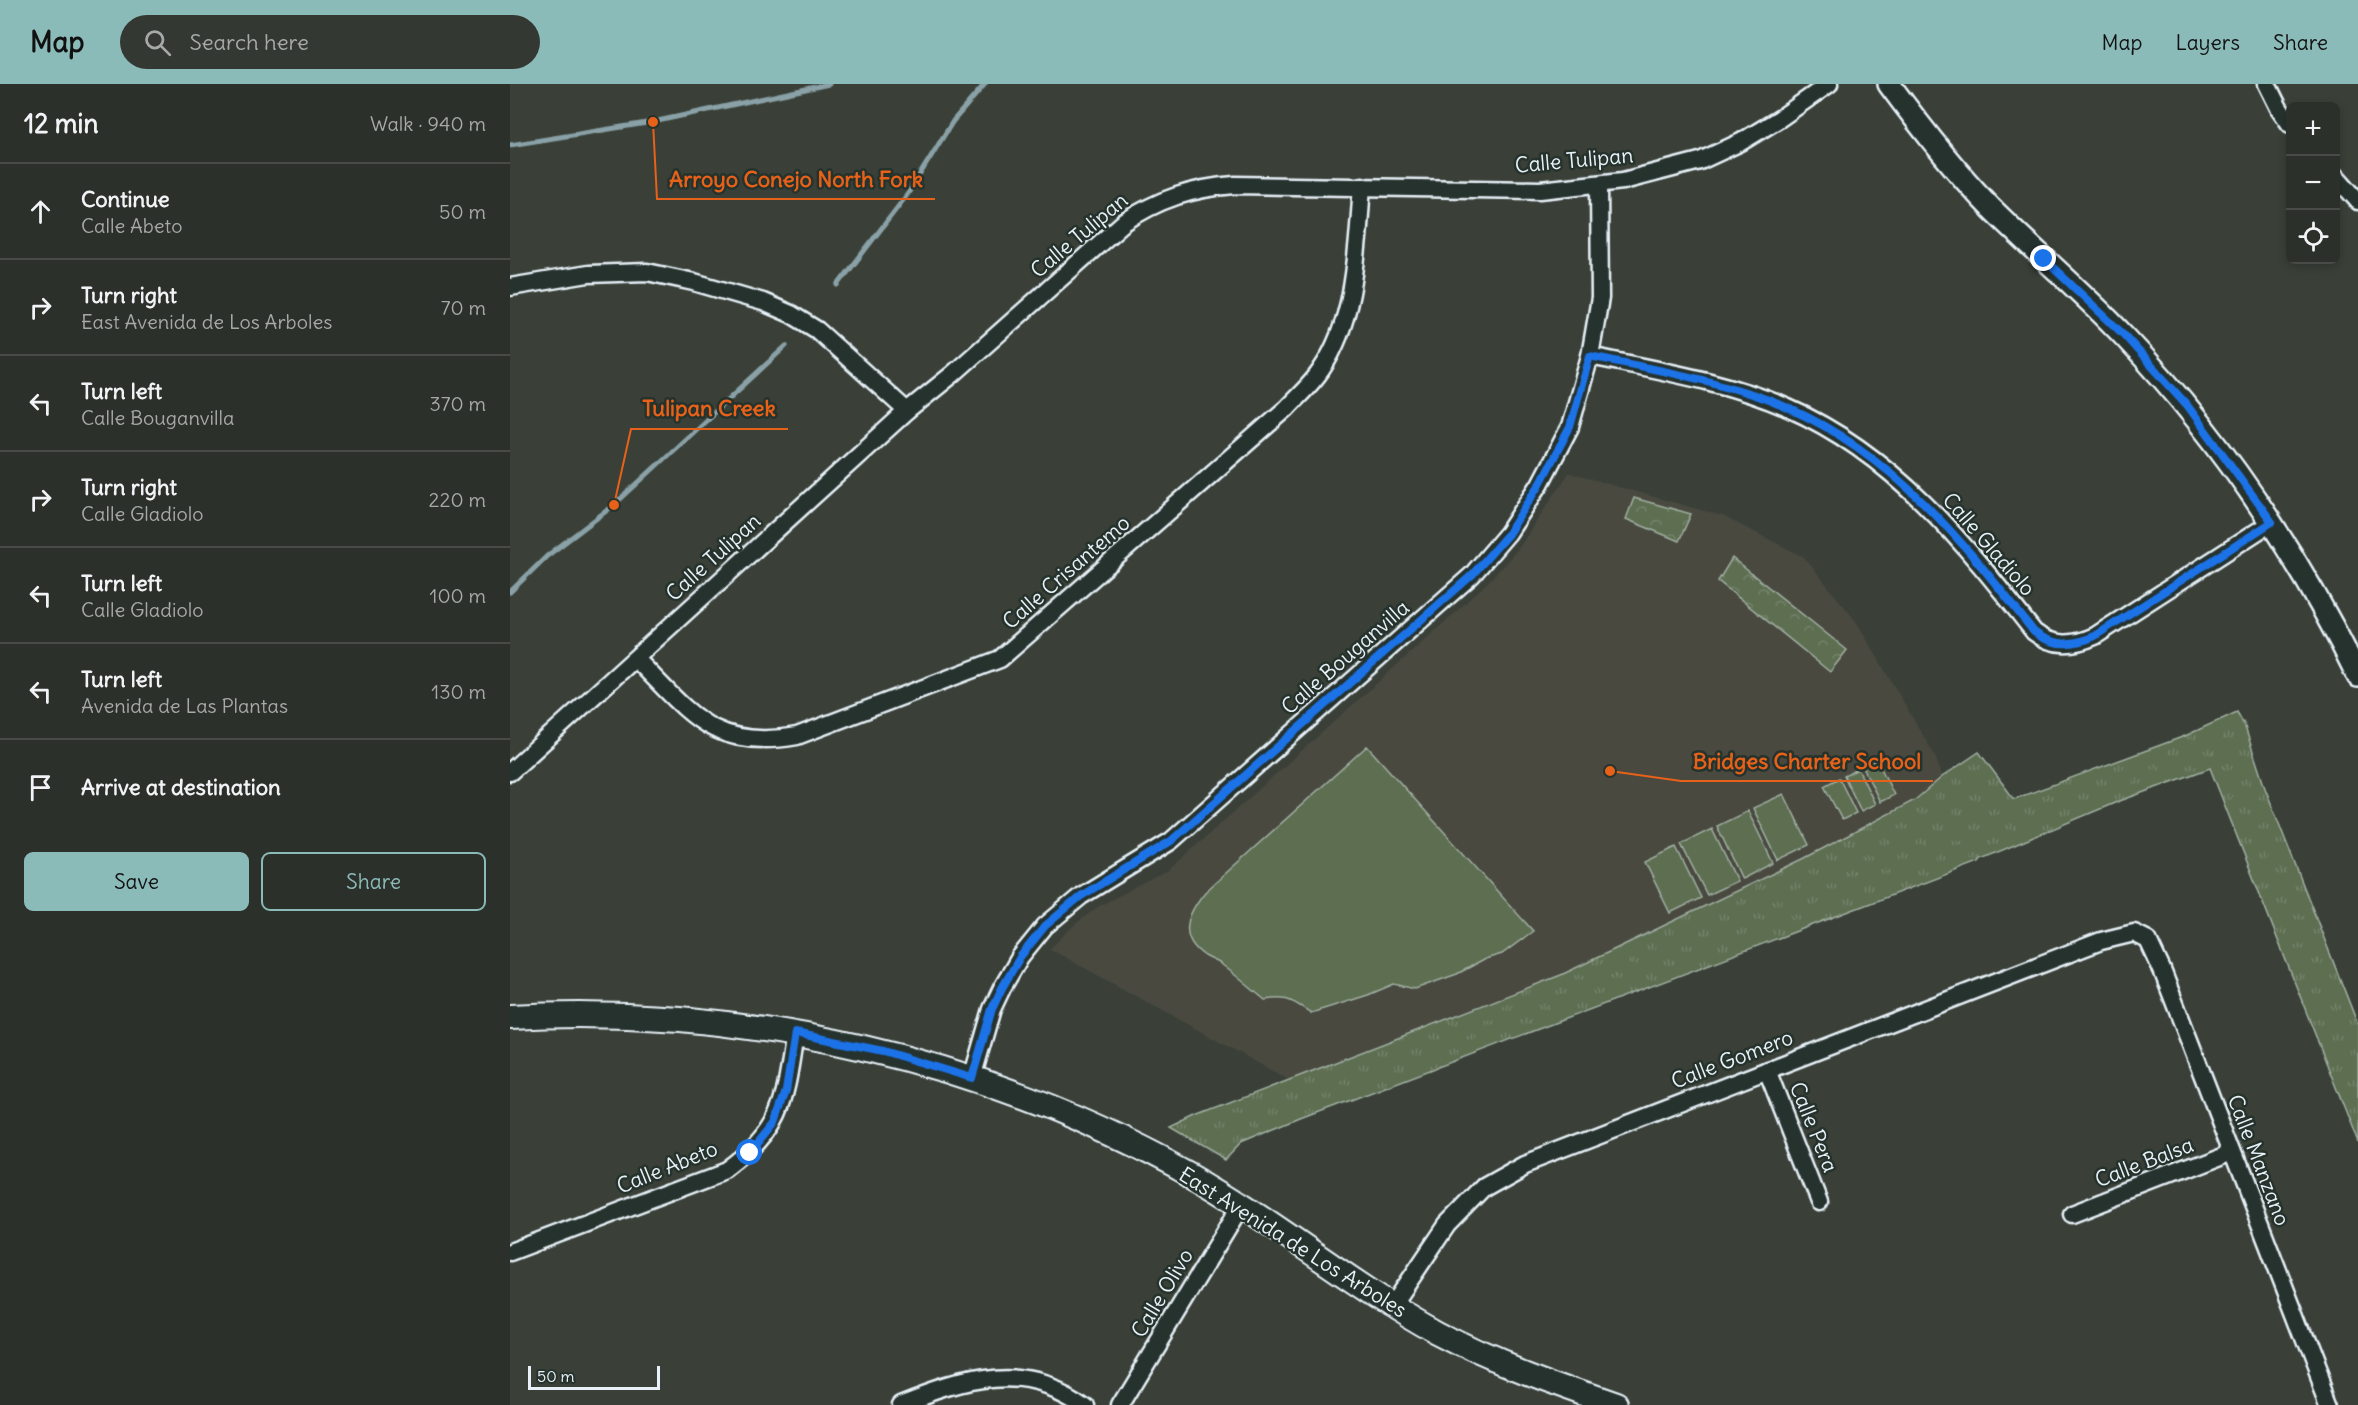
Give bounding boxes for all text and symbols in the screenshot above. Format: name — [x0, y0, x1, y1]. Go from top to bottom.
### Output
search box — [120, 15, 540, 69]
text: Map — [30, 24, 84, 60]
icon: search — [141, 26, 174, 59]
text: Search here — [189, 28, 309, 56]
text: Map — [2102, 29, 2142, 56]
text: Layers — [2175, 29, 2240, 56]
text: Share — [2273, 29, 2328, 56]
map controls — [2286, 102, 2340, 264]
button: + — [2286, 102, 2340, 156]
text: 12 min — [24, 107, 98, 140]
text: Walk · 940 m — [370, 111, 486, 136]
street label: Calle Tulipan — [1514, 141, 1634, 179]
button: − — [2286, 156, 2340, 210]
callout: Arroyo Conejo North Fork — [657, 159, 935, 199]
text: Arroyo Conejo North Fork — [669, 165, 923, 193]
text: Continue — [81, 185, 170, 213]
street label: Calle Tulipan — [1025, 187, 1133, 283]
icon: ahead — [24, 195, 57, 228]
text: 50 m — [439, 199, 486, 224]
button: locate — [2286, 210, 2340, 264]
text: Calle Abeto — [81, 213, 183, 238]
route end — [2030, 245, 2056, 271]
text: Turn right — [81, 281, 177, 309]
icon: right — [24, 291, 57, 324]
text: 70 m — [441, 295, 486, 320]
text: East Avenida de Los Arboles — [81, 309, 332, 334]
text: Turn left — [81, 377, 162, 405]
icon: left — [24, 387, 57, 420]
callout: Tulipan Creek — [631, 389, 788, 429]
text: 370 m — [429, 391, 486, 416]
text: Tulipan Creek — [642, 394, 776, 422]
text: Calle Bouganvilla — [81, 405, 234, 430]
text: Turn right — [81, 473, 177, 501]
icon: right — [24, 483, 57, 516]
text: 220 m — [429, 487, 486, 512]
street label: Calle Gladiolo — [1937, 487, 2041, 601]
text: Calle Gladiolo — [81, 501, 203, 526]
street label: Calle Tulipan — [660, 507, 766, 607]
street label: Calle Crisantemo — [997, 509, 1135, 635]
text: Turn left — [81, 569, 162, 597]
icon: left — [24, 579, 57, 612]
text: 100 m — [429, 583, 486, 608]
street label: Calle Bouganvilla — [1275, 594, 1415, 720]
text: Calle Gladiolo — [81, 597, 203, 622]
text: Turn left — [81, 665, 162, 693]
icon: left — [24, 675, 57, 708]
text: 130 m — [431, 679, 486, 704]
text: Avenida de Las Plantas — [81, 693, 288, 718]
callout: Bridges Charter School — [1681, 741, 1933, 781]
text: Bridges Charter School — [1693, 747, 1921, 775]
icon: arrive — [24, 771, 57, 804]
text: Arrive at destination — [81, 773, 281, 801]
button: Save — [24, 852, 249, 911]
button: Share — [261, 852, 486, 911]
street label: Calle Gomero — [1667, 1023, 1797, 1095]
street label: Calle Pera — [1784, 1078, 1844, 1176]
street label: Calle Manzano — [2222, 1091, 2296, 1229]
street label: Calle Balsa — [2091, 1131, 2197, 1193]
street label: Calle Abeto — [613, 1135, 721, 1199]
route start — [736, 1139, 762, 1165]
street label: East Avenida de Los Arboles — [1174, 1161, 1412, 1323]
street label: Calle Olivo — [1125, 1244, 1199, 1342]
scale bar — [528, 1363, 660, 1390]
text: 50 m — [537, 1366, 575, 1386]

